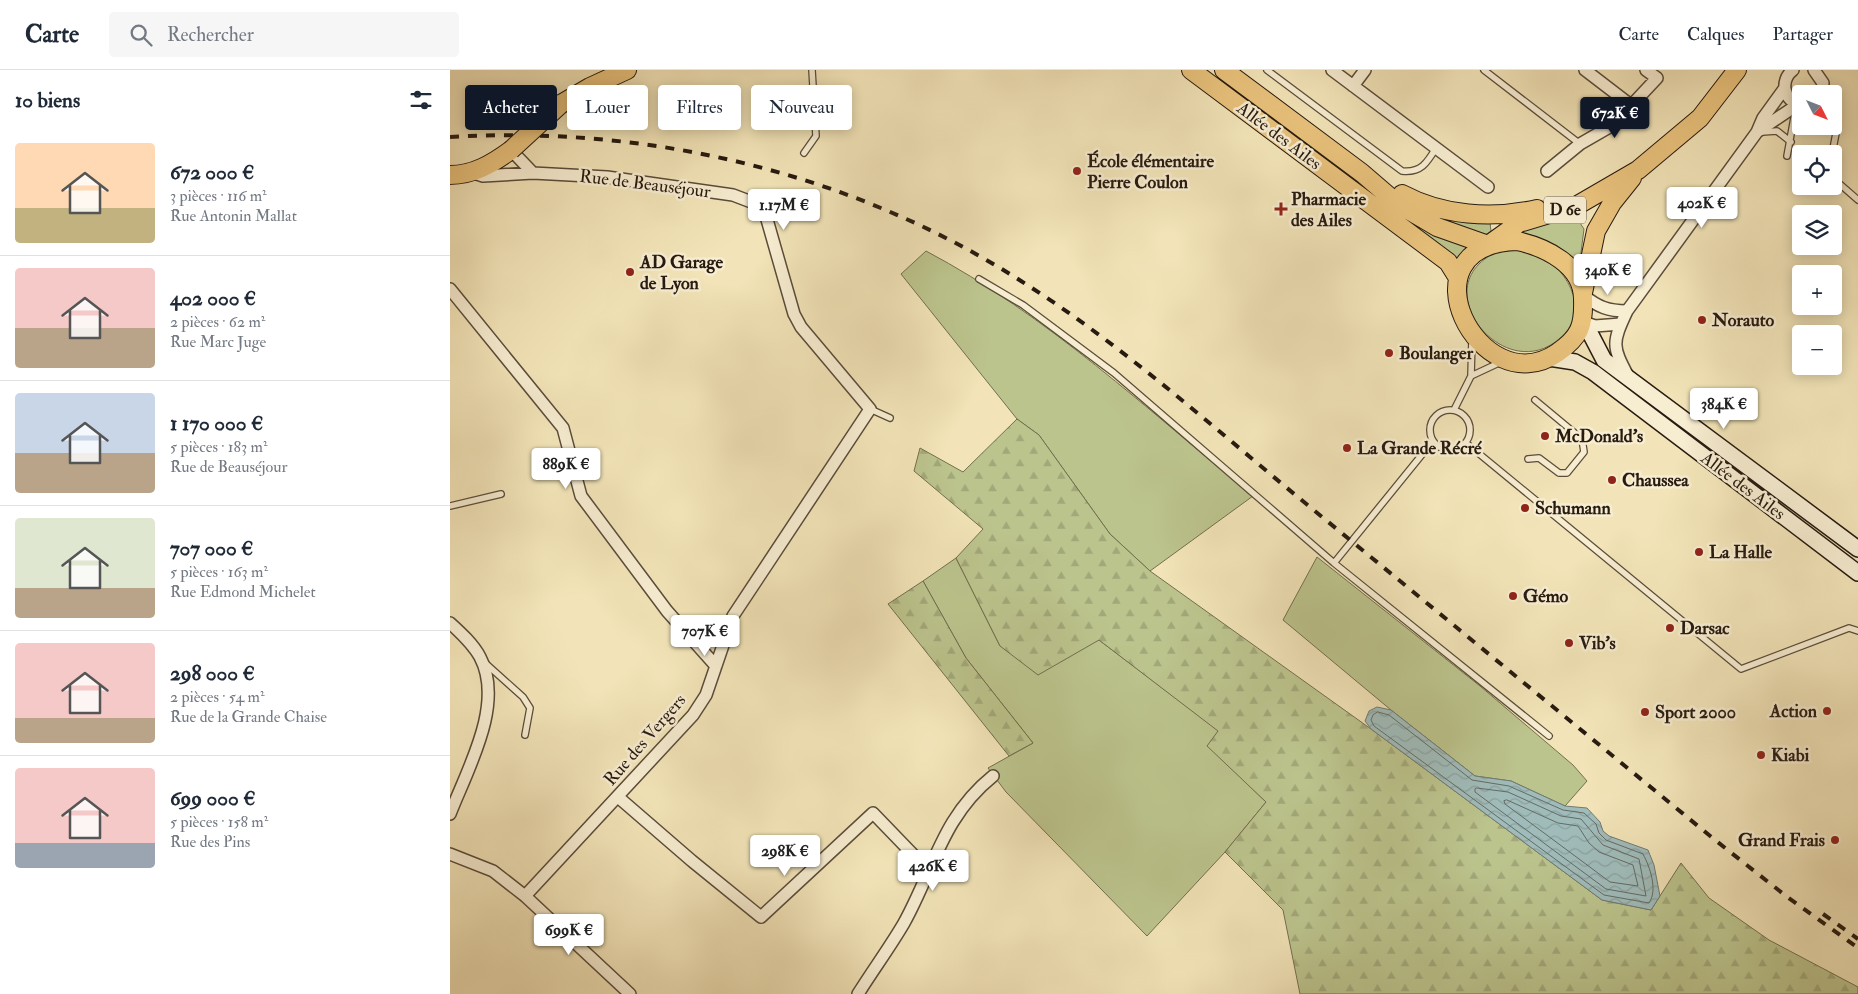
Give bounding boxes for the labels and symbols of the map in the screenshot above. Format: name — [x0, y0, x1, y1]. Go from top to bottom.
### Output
north arrow — [1792, 85, 1842, 135]
street label: Allée des Ailes — [1231, 96, 1326, 175]
pin: 672K € — [1574, 97, 1656, 139]
place label: École élémentaire Pierre Coulon — [1087, 149, 1214, 194]
street label: Rue de Beauséjour — [578, 165, 712, 203]
marker: École élémentaire Pierre Coulon — [1071, 165, 1083, 177]
pin: 402K € — [1661, 186, 1743, 229]
place label: Pharmacie des Ailes — [1291, 188, 1366, 232]
pin: 1.17M € — [738, 189, 830, 231]
road number: D 6e — [1544, 196, 1586, 224]
marker: Pharmacie des Ailes — [1275, 203, 1287, 215]
place label: AD Garage de Lyon — [639, 251, 723, 295]
pin: 340K € — [1567, 254, 1649, 296]
marker: AD Garage de Lyon — [624, 266, 636, 278]
place label: Norauto — [1711, 309, 1774, 332]
marker: Norauto — [1696, 314, 1708, 326]
place label: Boulanger — [1399, 342, 1473, 365]
marker: Boulanger — [1383, 347, 1395, 359]
pin: 384K € — [1683, 388, 1765, 430]
place label: McDonald's — [1554, 425, 1643, 448]
marker: McDonald's — [1539, 430, 1551, 442]
place label: La Grande Récré — [1357, 437, 1482, 460]
marker: La Grande Récré — [1341, 442, 1353, 454]
street label: Allée des Ailes — [1695, 446, 1790, 525]
pin: 889K € — [525, 448, 607, 490]
place label: Chaussea — [1622, 469, 1689, 492]
marker: Chaussea — [1606, 474, 1618, 486]
place label: Schumann — [1535, 497, 1612, 520]
marker: Schumann — [1519, 502, 1531, 514]
place label: La Halle — [1709, 541, 1773, 564]
marker: La Halle — [1693, 546, 1705, 558]
place label: Gémo — [1523, 585, 1569, 608]
marker: Gémo — [1507, 590, 1519, 602]
pin: 707K € — [664, 614, 746, 657]
place label: Darsac — [1680, 617, 1730, 640]
marker: Darsac — [1664, 622, 1676, 634]
place label: Vib's — [1578, 632, 1616, 655]
marker: Vib's — [1563, 637, 1575, 649]
street label: Rue des Vergers — [599, 689, 691, 791]
place label: Action — [1769, 700, 1818, 723]
place label: Sport 2000 — [1655, 701, 1736, 724]
marker: Action — [1821, 705, 1833, 717]
marker: Sport 2000 — [1639, 706, 1651, 718]
place label: Kiabi — [1771, 744, 1810, 767]
marker: Kiabi — [1755, 749, 1767, 761]
place label: Grand Frais — [1738, 829, 1825, 852]
pin: 298K € — [744, 834, 826, 877]
marker: Grand Frais — [1829, 834, 1841, 846]
pin: 426K € — [892, 850, 974, 892]
pin: 699K € — [528, 914, 610, 956]

